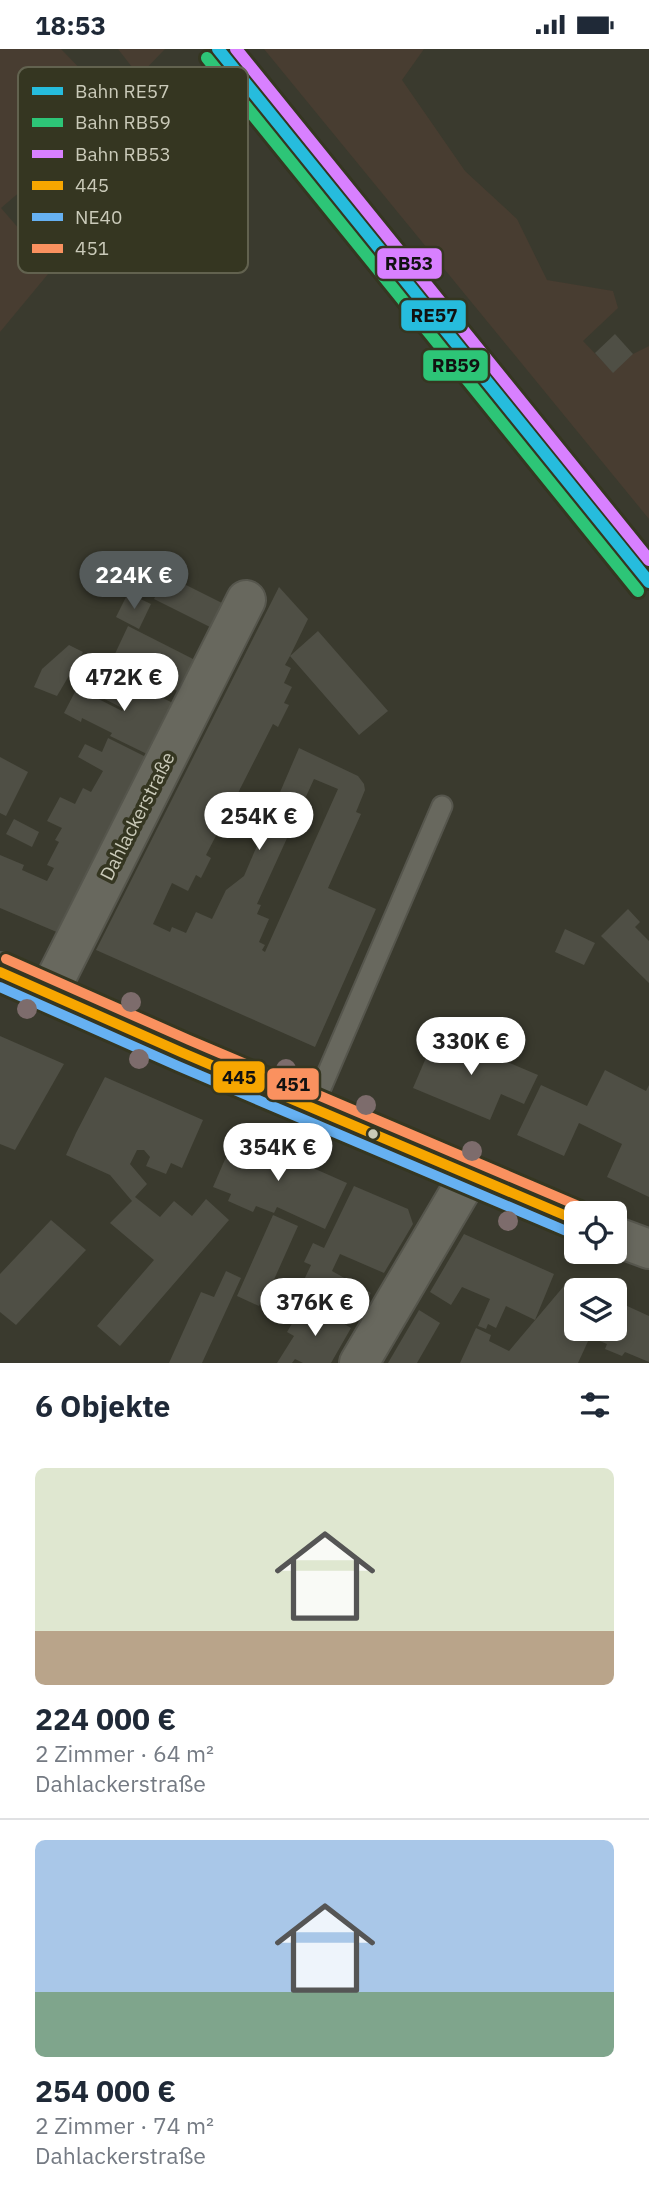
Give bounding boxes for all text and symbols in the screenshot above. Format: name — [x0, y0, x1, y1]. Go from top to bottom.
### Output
text: 18:53 — [35, 8, 106, 42]
legend — [18, 67, 248, 273]
text: Bahn RE57 — [75, 79, 170, 103]
text: Bahn RB59 — [75, 110, 171, 134]
text: Bahn RB53 — [75, 142, 171, 166]
text: 445 — [75, 173, 109, 197]
text: NE40 — [75, 205, 122, 229]
text: 451 — [75, 236, 109, 260]
line badge: RB53 — [376, 247, 443, 280]
text: RB53 — [385, 251, 433, 275]
line badge: RE57 — [400, 299, 467, 332]
text: RE57 — [410, 303, 458, 327]
line badge: RB59 — [422, 349, 489, 382]
text: RB59 — [432, 353, 480, 377]
pin: 224K € — [77, 552, 191, 611]
text: 224K € — [95, 559, 173, 589]
pin: 472K € — [67, 653, 181, 713]
text: 472K € — [85, 661, 163, 691]
street label: Dahlackerstraße — [94, 748, 180, 884]
pin: 254K € — [202, 793, 316, 852]
text: 254K € — [220, 800, 298, 830]
pin: 330K € — [414, 1017, 528, 1077]
text: 330K € — [432, 1025, 510, 1055]
line badge: 445 — [212, 1060, 266, 1094]
text: 445 — [222, 1065, 256, 1089]
line badge: 451 — [266, 1067, 320, 1101]
text: 451 — [276, 1072, 311, 1096]
pin: 354K € — [221, 1123, 335, 1183]
unlabelled marker — [366, 1127, 380, 1141]
text: 354K € — [239, 1131, 317, 1161]
map controls — [564, 1201, 627, 1341]
button: locate — [564, 1201, 627, 1264]
button: layers — [564, 1278, 627, 1341]
pin: 376K € — [258, 1279, 372, 1338]
text: 376K € — [276, 1286, 354, 1316]
text: 6 Objekte — [35, 1386, 170, 1425]
icon: filters — [576, 1386, 614, 1424]
icon: home — [262, 1513, 388, 1639]
text: 224 000 € — [35, 1699, 176, 1738]
text: 2 Zimmer · 64 m² — [35, 1738, 214, 1768]
text: Dahlackerstraße — [35, 1768, 206, 1798]
icon: home — [262, 1885, 388, 2011]
text: 254 000 € — [35, 2071, 176, 2110]
text: 2 Zimmer · 74 m² — [35, 2110, 214, 2140]
text: Dahlackerstraße — [35, 2140, 206, 2170]

